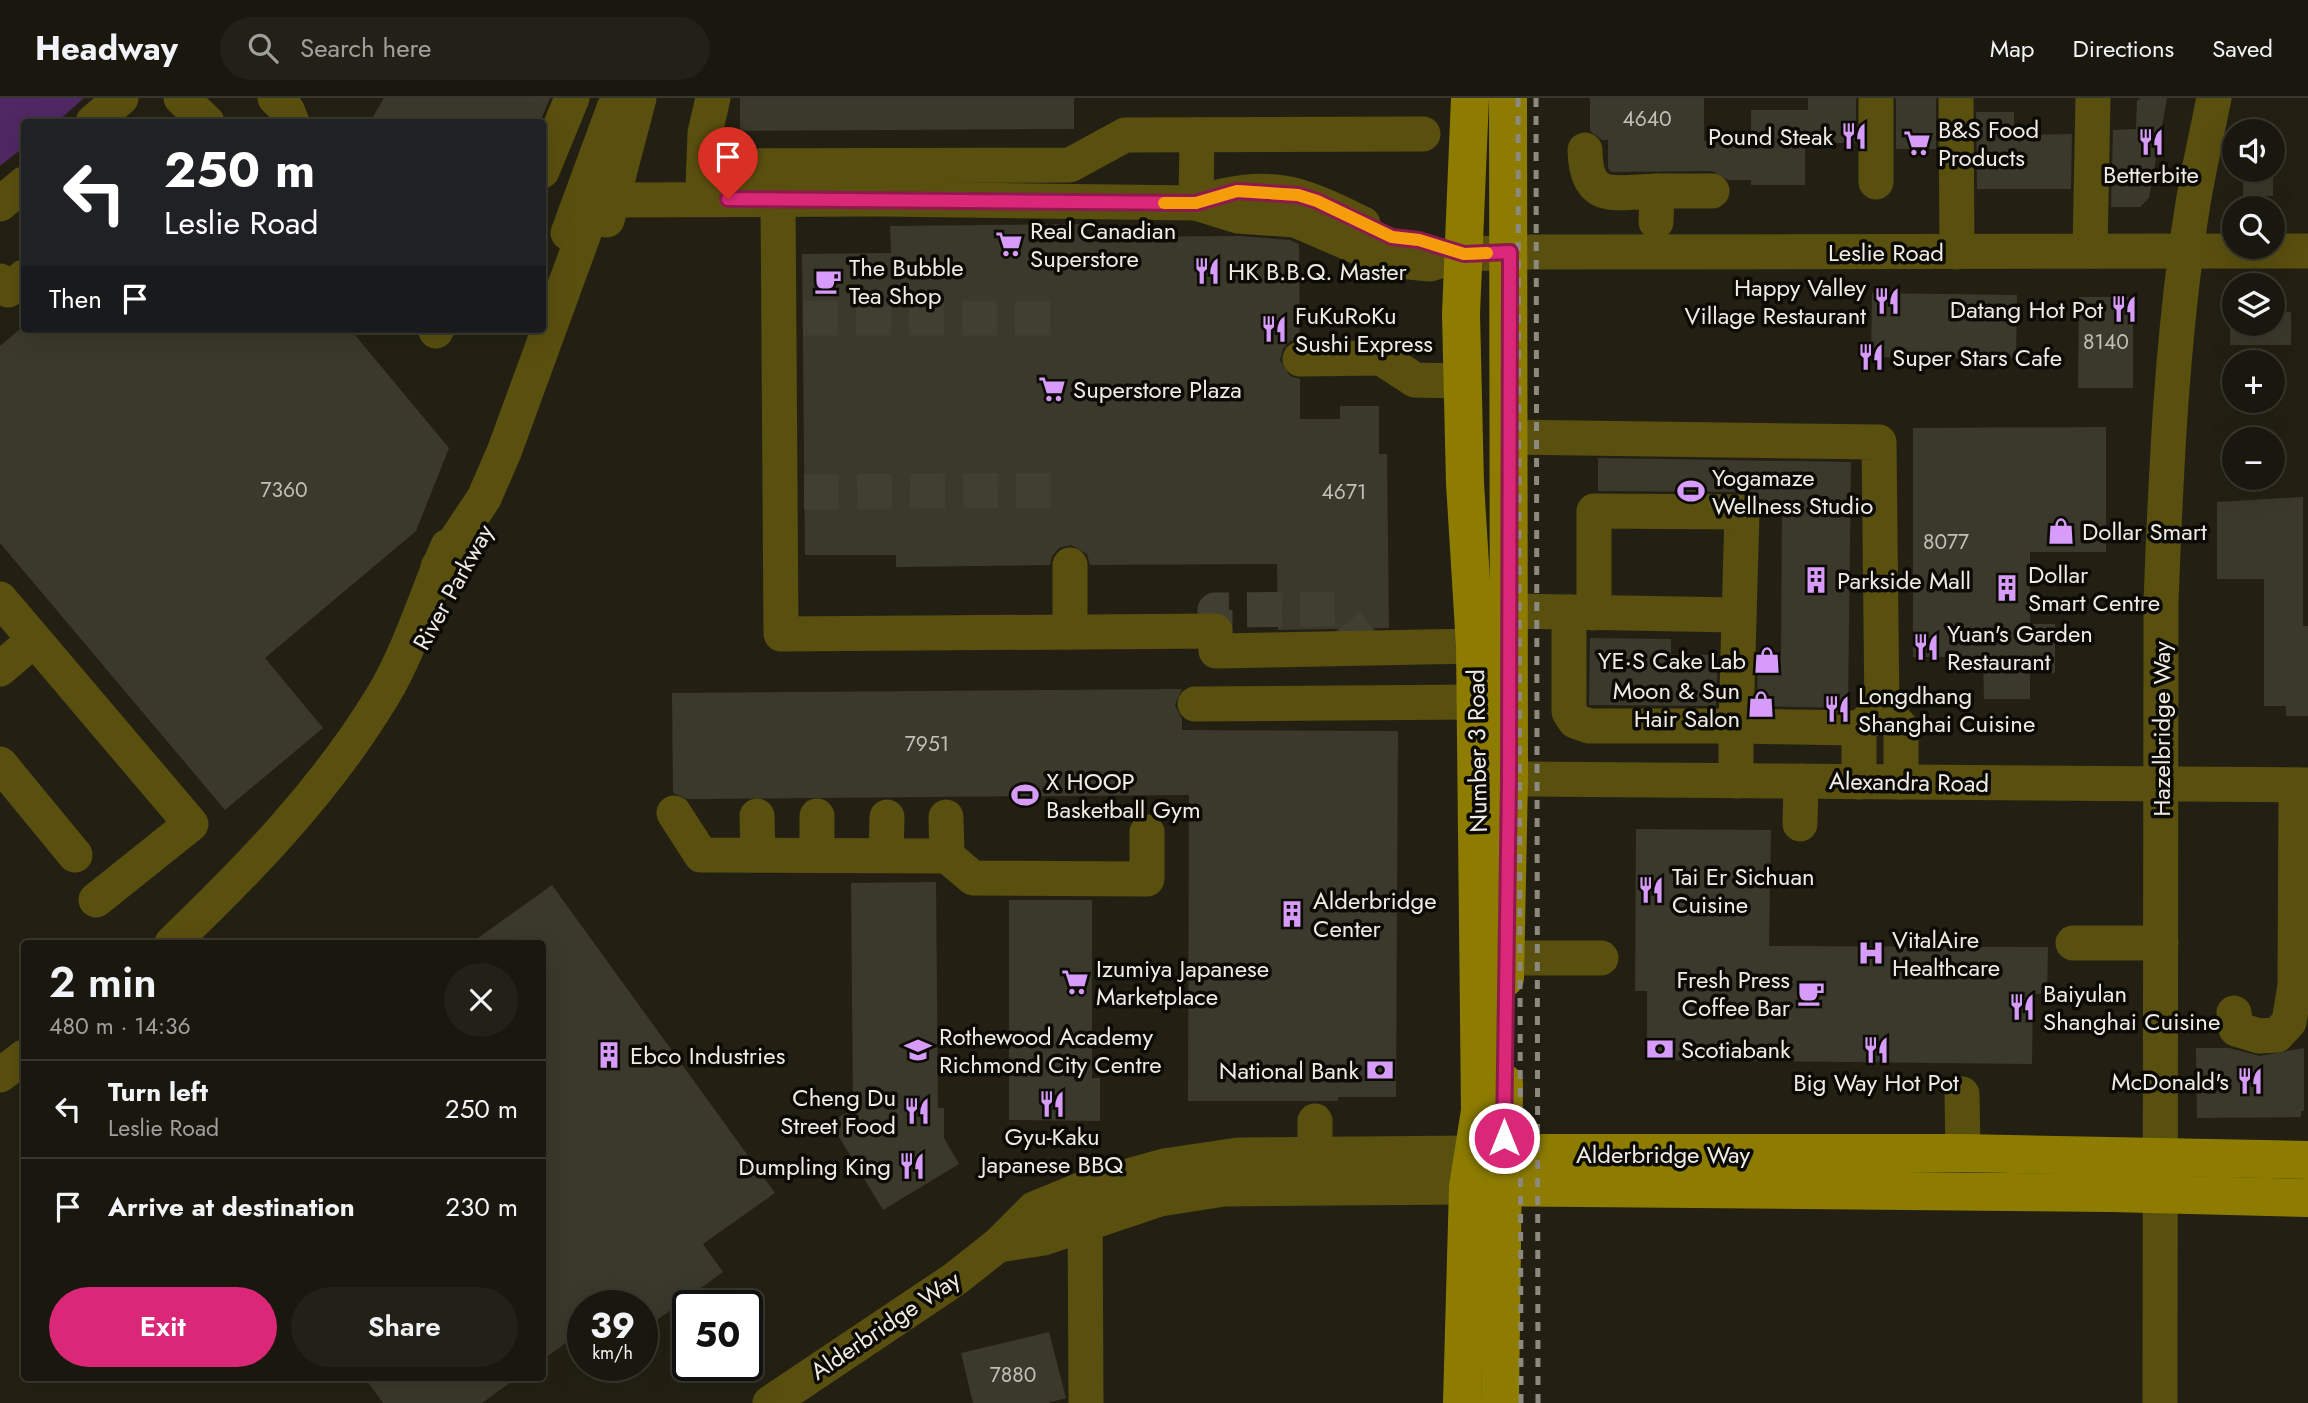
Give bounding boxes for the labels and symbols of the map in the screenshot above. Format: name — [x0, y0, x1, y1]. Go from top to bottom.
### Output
house number: 4640 — [1622, 104, 1672, 134]
place label: B&S Food Products — [1938, 112, 2039, 175]
place label: Pound Steak — [1708, 119, 1833, 154]
restaurant icon: Pound Steak — [1839, 121, 1869, 151]
pin — [698, 127, 758, 199]
restaurant icon: Betterbite — [2136, 127, 2166, 157]
supermarket icon: B&S Food Products — [1902, 128, 1932, 158]
place label: Betterbite — [2103, 157, 2199, 192]
place label: Real Canadian Superstore — [1030, 213, 1176, 276]
supermarket icon: Real Canadian Superstore — [994, 229, 1024, 259]
street label: Leslie Road — [1828, 235, 1944, 270]
place label: The Bubble Tea Shop — [849, 250, 964, 313]
place label: HK B.B.Q. Master — [1228, 254, 1408, 289]
restaurant icon: HK B.B.Q. Master — [1192, 256, 1222, 286]
cafe icon: The Bubble Tea Shop — [813, 266, 843, 296]
place label: Happy Valley Village Restaurant — [1685, 270, 1866, 333]
restaurant icon: Happy Valley Village Restaurant — [1872, 286, 1902, 316]
place label: Datang Hot Pot — [1950, 292, 2103, 327]
restaurant icon: Datang Hot Pot — [2109, 294, 2139, 324]
place label: FuKuRoKu Sushi Express — [1295, 298, 1433, 361]
restaurant icon: FuKuRoKu Sushi Express — [1259, 314, 1289, 344]
house number: 8140 — [2083, 327, 2129, 357]
place label: Super Stars Cafe — [1892, 340, 2062, 375]
restaurant icon: Super Stars Cafe — [1856, 342, 1886, 372]
place label: Superstore Plaza — [1073, 372, 1242, 407]
supermarket icon: Superstore Plaza — [1037, 374, 1067, 404]
place label: Yogamaze Wellness Studio — [1712, 460, 1873, 523]
house number: 7360 — [260, 475, 308, 505]
sports icon: Yogamaze Wellness Studio — [1676, 476, 1706, 506]
house number: 4671 — [1322, 477, 1366, 507]
place label: Dollar Smart — [2082, 514, 2207, 549]
shop icon: Dollar Smart — [2046, 516, 2076, 546]
street label: River Parkway — [404, 517, 502, 656]
house number: 8077 — [1923, 527, 1969, 557]
place label: Dollar Smart Centre — [2028, 557, 2160, 620]
place label: Parkside Mall — [1837, 563, 1971, 598]
building icon: Parkside Mall — [1801, 565, 1831, 595]
building icon: Dollar Smart Centre — [1992, 573, 2022, 603]
place label: Yuan's Garden Restaurant — [1947, 616, 2093, 679]
restaurant icon: Yuan's Garden Restaurant — [1911, 632, 1941, 662]
street label: Hazelbridge Way — [2144, 641, 2179, 817]
place label: YE·S Cake Lab — [1598, 643, 1746, 678]
shop icon: YE·S Cake Lab — [1752, 645, 1782, 675]
street label: Number 3 Road — [1458, 669, 1496, 833]
place label: Moon & Sun Hair Salon — [1613, 673, 1740, 736]
place label: Longdhang Shanghai Cuisine — [1858, 678, 2035, 741]
shop icon: Moon & Sun Hair Salon — [1746, 689, 1776, 719]
restaurant icon: Longdhang Shanghai Cuisine — [1822, 694, 1852, 724]
house number: 7951 — [905, 729, 949, 759]
street label: Alexandra Road — [1829, 763, 1989, 801]
place label: X HOOP Basketball Gym — [1046, 764, 1201, 827]
sports icon: X HOOP Basketball Gym — [1010, 780, 1040, 810]
place label: Tai Er Sichuan Cuisine — [1672, 859, 1815, 922]
restaurant icon: Tai Er Sichuan Cuisine — [1636, 875, 1666, 905]
place label: Alderbridge Center — [1313, 883, 1437, 946]
building icon: Alderbridge Center — [1277, 899, 1307, 929]
place label: VitalAire Healthcare — [1892, 922, 2000, 985]
hospital icon: VitalAire Healthcare — [1856, 938, 1886, 968]
place label: Izumiya Japanese Marketplace — [1096, 951, 1269, 1014]
place label: Fresh Press Coffee Bar — [1677, 962, 1791, 1025]
supermarket icon: Izumiya Japanese Marketplace — [1060, 967, 1090, 997]
place label: Baiyulan Shanghai Cuisine — [2043, 976, 2220, 1039]
cafe icon: Fresh Press Coffee Bar — [1796, 978, 1826, 1008]
restaurant icon: Baiyulan Shanghai Cuisine — [2007, 992, 2037, 1022]
place label: Rothewood Academy Richmond City Centre — [939, 1019, 1162, 1082]
place label: Scotiabank — [1681, 1032, 1791, 1067]
bank icon: Scotiabank — [1645, 1034, 1675, 1064]
school or university icon: Rothewood Academy Richmond City Centre — [903, 1035, 933, 1065]
restaurant icon: Big Way Hot Pot — [1861, 1035, 1891, 1065]
place label: Ebco Industries — [630, 1038, 785, 1073]
building icon: Ebco Industries — [594, 1040, 624, 1070]
place label: National Bank — [1219, 1053, 1359, 1088]
bank icon: National Bank — [1365, 1055, 1395, 1085]
place label: McDonald's — [2111, 1064, 2229, 1099]
place label: Big Way Hot Pot — [1793, 1065, 1959, 1100]
restaurant icon: McDonald's — [2235, 1066, 2265, 1096]
place label: Cheng Du Street Food — [780, 1080, 896, 1143]
restaurant icon: Gyu-Kaku Japanese BBQ — [1037, 1089, 1067, 1119]
restaurant icon: Cheng Du Street Food — [902, 1096, 932, 1126]
position arrow — [1467, 1101, 1541, 1175]
place label: Gyu-Kaku Japanese BBQ — [978, 1119, 1123, 1182]
street label: Alderbridge Way — [1576, 1137, 1750, 1172]
place label: Dumpling King — [738, 1149, 891, 1184]
restaurant icon: Dumpling King — [897, 1151, 927, 1181]
street label: Alderbridge Way — [803, 1262, 967, 1388]
speed limit sign: 50 — [672, 1290, 763, 1381]
house number: 7880 — [990, 1360, 1036, 1390]

